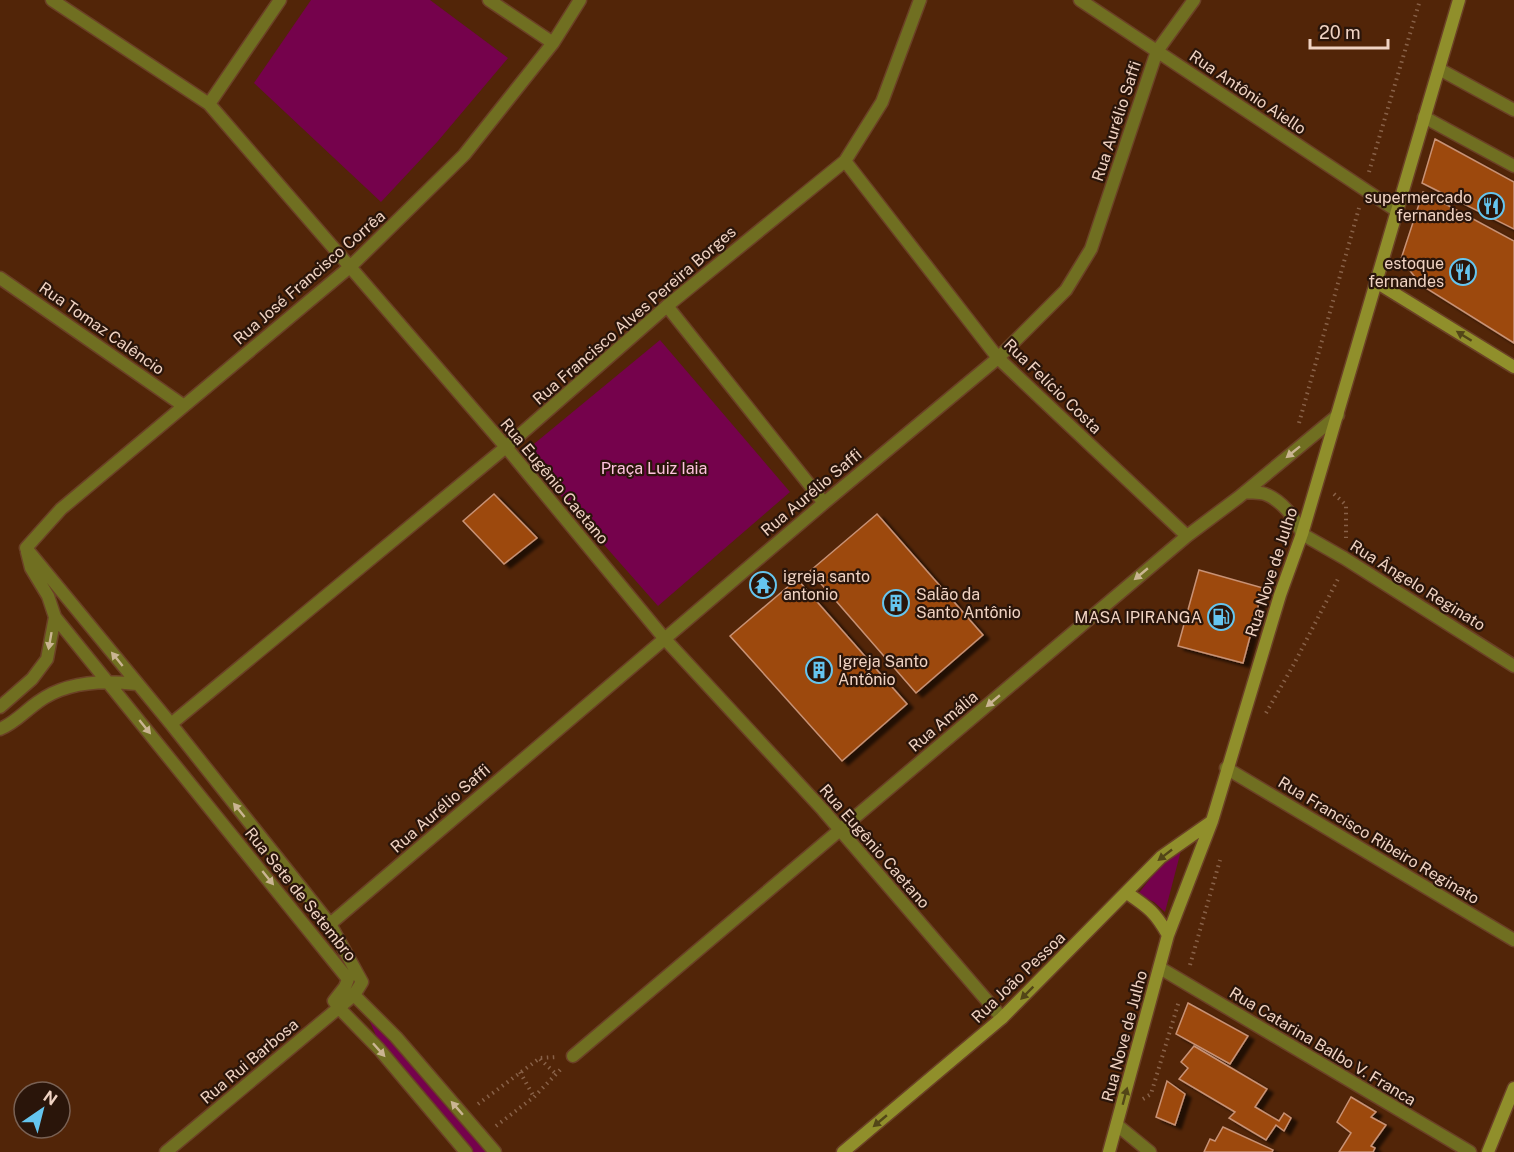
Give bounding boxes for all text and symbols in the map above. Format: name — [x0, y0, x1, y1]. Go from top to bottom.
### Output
scale bar — [1310, 12, 1388, 50]
text: 20 m — [1319, 22, 1361, 43]
street label: Rua Antônio Aiello — [1186, 46, 1310, 138]
street label: Rua Aurélio Saffi — [1088, 59, 1145, 184]
place label: supermercado fernandes — [1365, 188, 1472, 225]
restaurant icon: supermercado fernandes — [1476, 191, 1506, 221]
street label: Rua José Francisco Corrêa — [230, 206, 389, 348]
street label: Rua Francisco Alves Pereira Borges — [529, 222, 740, 409]
place label: estoque fernandes — [1369, 254, 1444, 291]
restaurant icon: estoque fernandes — [1448, 257, 1478, 287]
street label: Rua Tomaz Calêncio — [35, 278, 168, 379]
one-way arrow — [1456, 331, 1472, 342]
street label: Rua Felício Costa — [1000, 335, 1105, 438]
street label: Rua Eugênio Caetano — [496, 415, 613, 548]
street label: Rua Aurélio Saffi — [757, 445, 865, 540]
one-way arrow — [1286, 445, 1301, 458]
park label: Praça Luiz Iaia — [601, 459, 707, 478]
street label: Rua Nove de Julho — [1242, 505, 1301, 639]
street label: Rua Ângelo Reginato — [1347, 535, 1489, 635]
place label: igreja santo antonio — [783, 567, 870, 604]
one-way arrow — [1133, 568, 1149, 581]
temple icon: igreja santo antonio — [748, 570, 778, 600]
place label: Salão da Santo Antônio — [916, 585, 1021, 622]
building icon: Salão da Santo Antônio — [881, 588, 911, 618]
fuel station icon: MASA IPIRANGA — [1206, 602, 1236, 632]
place label: MASA IPIRANGA — [1074, 608, 1202, 627]
one-way arrow — [45, 632, 54, 651]
one-way arrow — [111, 651, 124, 666]
place label: Igreja Santo Antônio — [838, 652, 928, 689]
building icon: Igreja Santo Antônio — [804, 655, 834, 685]
street label: Rua Amália — [905, 687, 982, 756]
one-way arrow — [986, 694, 1001, 707]
one-way arrow — [138, 719, 151, 735]
street label: Rua Aurélio Saffi — [387, 760, 494, 857]
street label: Rua Francisco Ribeiro Reginato — [1275, 773, 1483, 908]
street label: Rua Eugênio Caetano — [816, 780, 934, 912]
one-way arrow — [234, 803, 246, 818]
street label: Rua Sete de Setembro — [241, 824, 360, 965]
one-way arrow — [1157, 849, 1172, 861]
one-way arrow — [261, 871, 273, 886]
street label: Rua João Pessoa — [968, 928, 1069, 1027]
street label: Rua Nove de Julho — [1098, 968, 1151, 1104]
street label: Rua Catarina Balbo V. Franca — [1226, 983, 1419, 1110]
one-way arrow — [1020, 986, 1034, 1000]
street label: Rua Rui Barbosa — [196, 1015, 302, 1108]
one-way arrow — [372, 1042, 385, 1057]
north arrow — [12, 1080, 72, 1140]
one-way arrow — [1121, 1086, 1130, 1104]
text: N — [40, 1087, 61, 1109]
one-way arrow — [451, 1101, 464, 1116]
one-way arrow — [873, 1114, 888, 1127]

